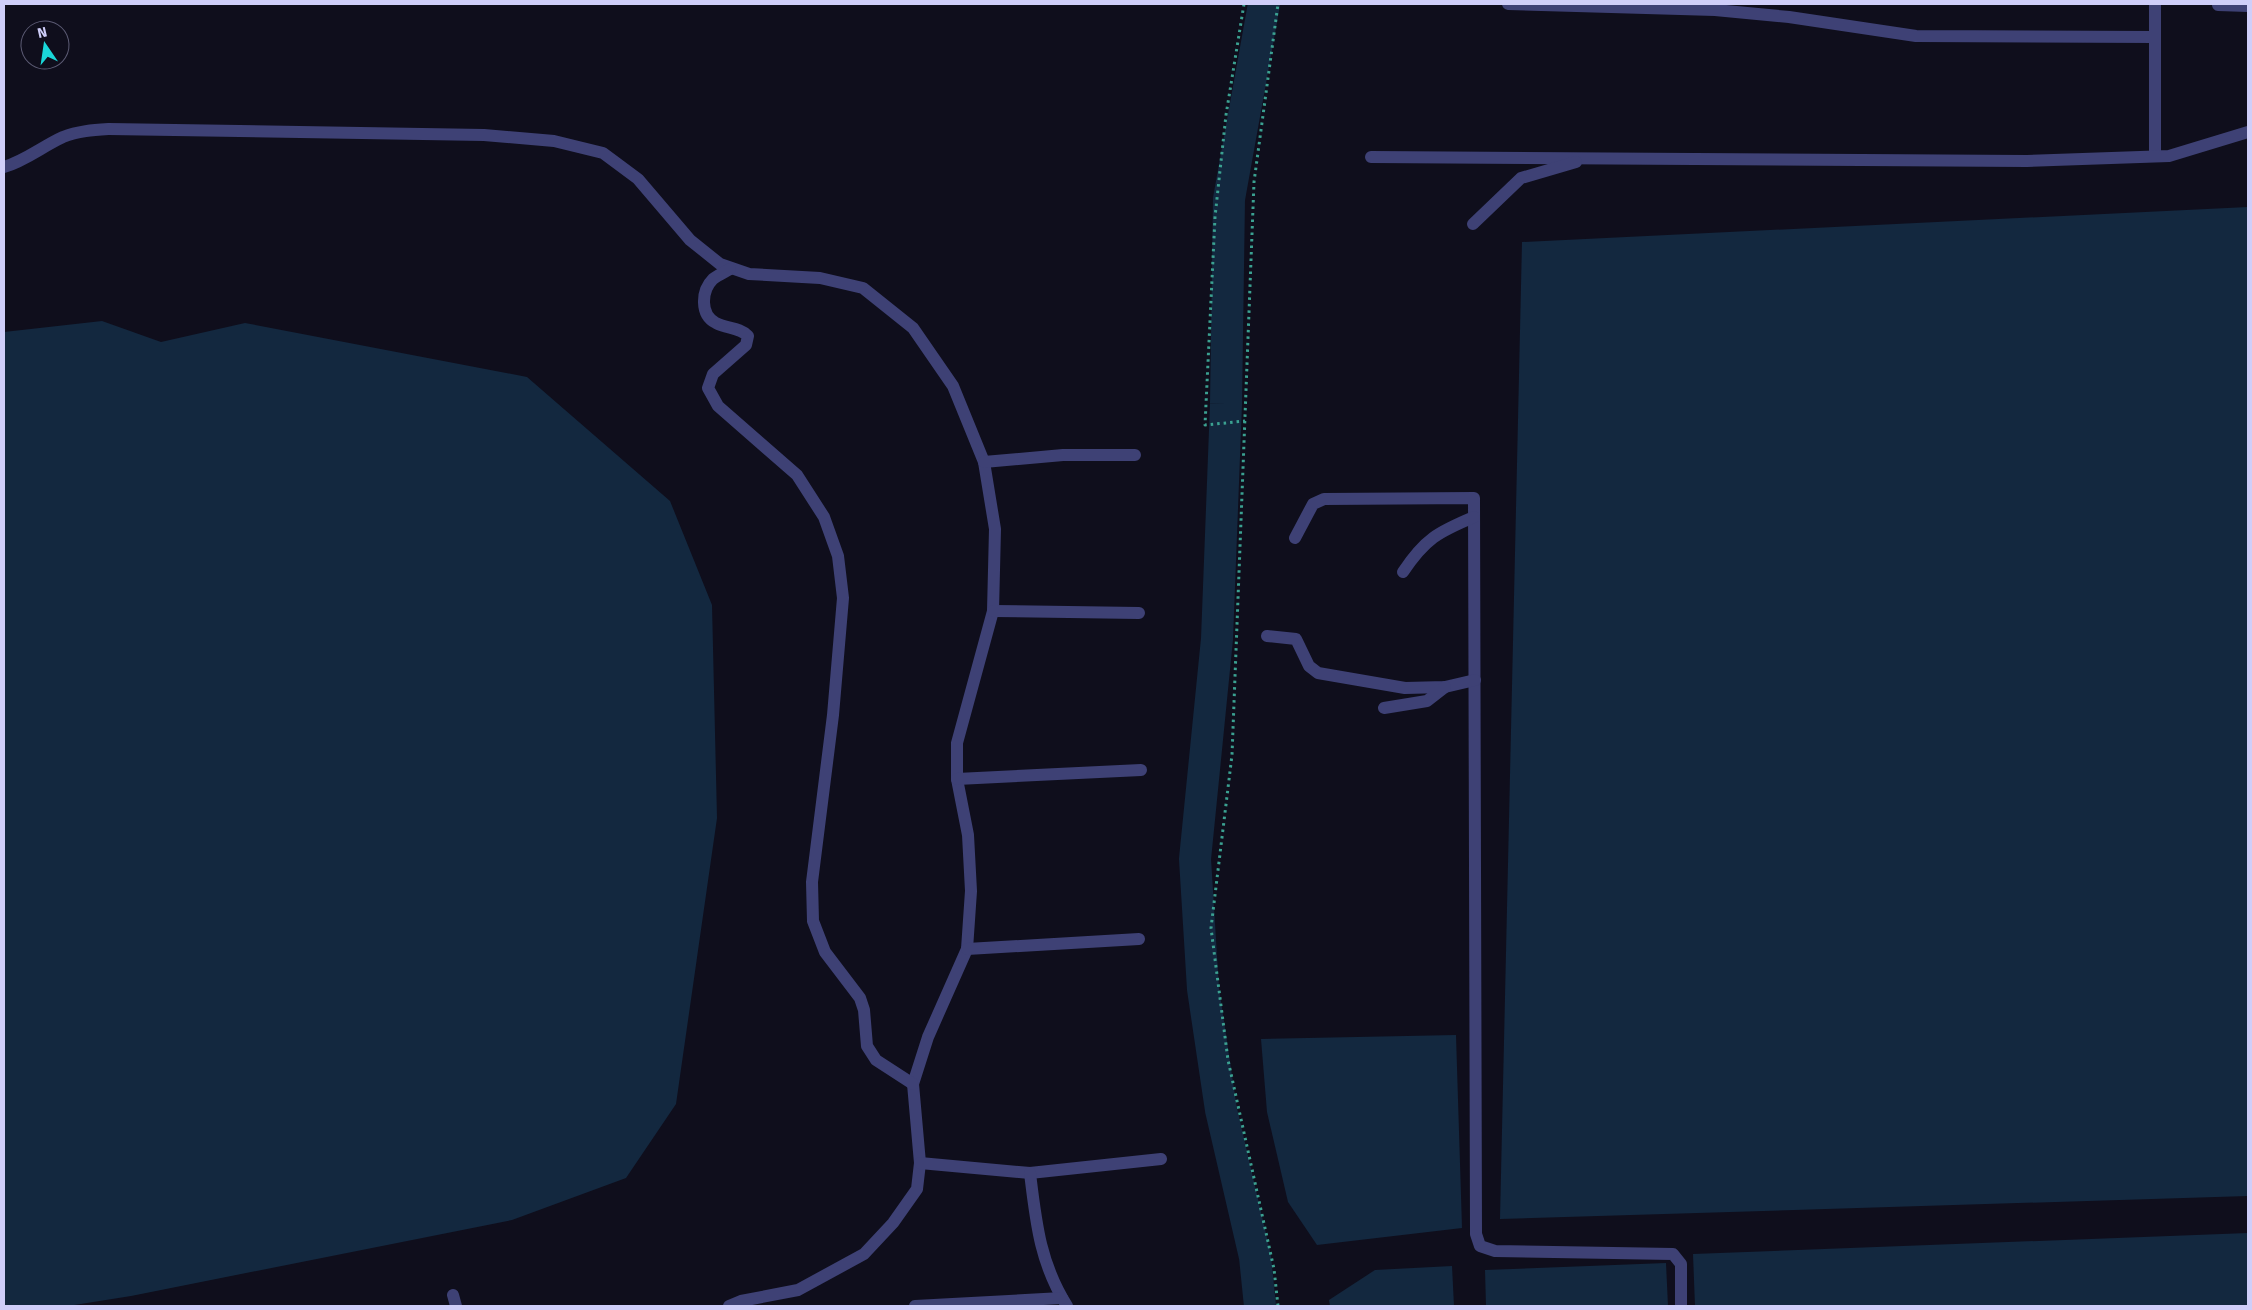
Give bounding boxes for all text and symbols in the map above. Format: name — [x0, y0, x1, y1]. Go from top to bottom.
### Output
north arrow — [20, 20, 70, 70]
text: N — [36, 23, 49, 42]

